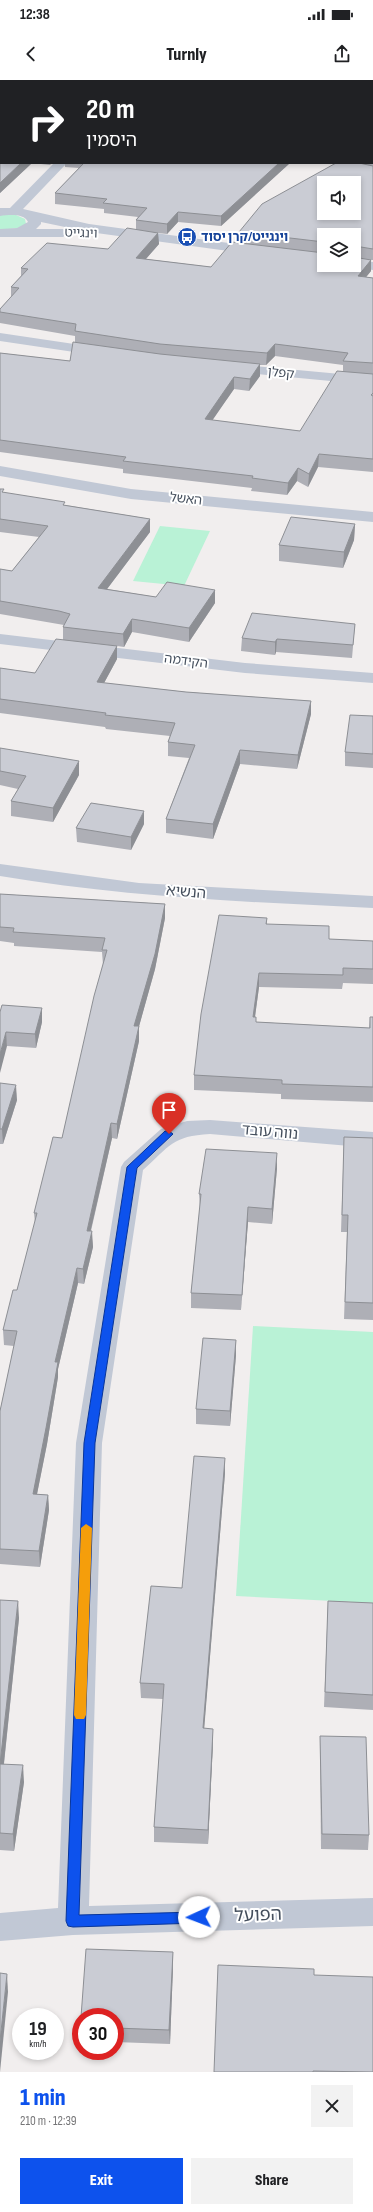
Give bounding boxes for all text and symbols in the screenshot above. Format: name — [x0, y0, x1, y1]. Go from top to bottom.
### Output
text: 12:38 — [20, 5, 50, 24]
icon: back — [20, 43, 42, 65]
icon: share — [331, 43, 353, 65]
text: Turnly — [166, 44, 207, 65]
text: 20 m — [86, 93, 135, 126]
icon: right — [20, 96, 72, 148]
text: היסמין — [86, 130, 137, 151]
map controls — [317, 176, 361, 272]
button: sound — [317, 176, 361, 220]
street label: וינגייט — [64, 224, 98, 242]
bus stop icon: וינגייט/קרן יסוד — [176, 226, 198, 248]
button: layers — [317, 228, 361, 272]
place label: וינגייט/קרן יסוד — [201, 229, 288, 245]
street label: קפלן — [267, 364, 295, 382]
street label: האשל — [169, 489, 203, 509]
street label: הקידמה — [163, 650, 209, 672]
street label: הנשיא — [165, 881, 207, 903]
pin — [152, 1093, 186, 1134]
icon: arrive — [158, 1099, 180, 1121]
street label: נווה עובד — [241, 1120, 299, 1144]
position arrow — [178, 1896, 220, 1938]
street label: הפועל — [234, 1904, 282, 1926]
speed limit sign: 30 — [72, 2008, 124, 2060]
text: 19 — [29, 2017, 47, 2041]
text: km/h — [29, 2038, 47, 2050]
text: 1 min — [20, 2083, 66, 2112]
button: close — [311, 2085, 353, 2127]
text: 210 m · 12:39 — [20, 2113, 77, 2129]
button: Exit — [20, 2158, 183, 2204]
button: Share — [191, 2158, 353, 2204]

